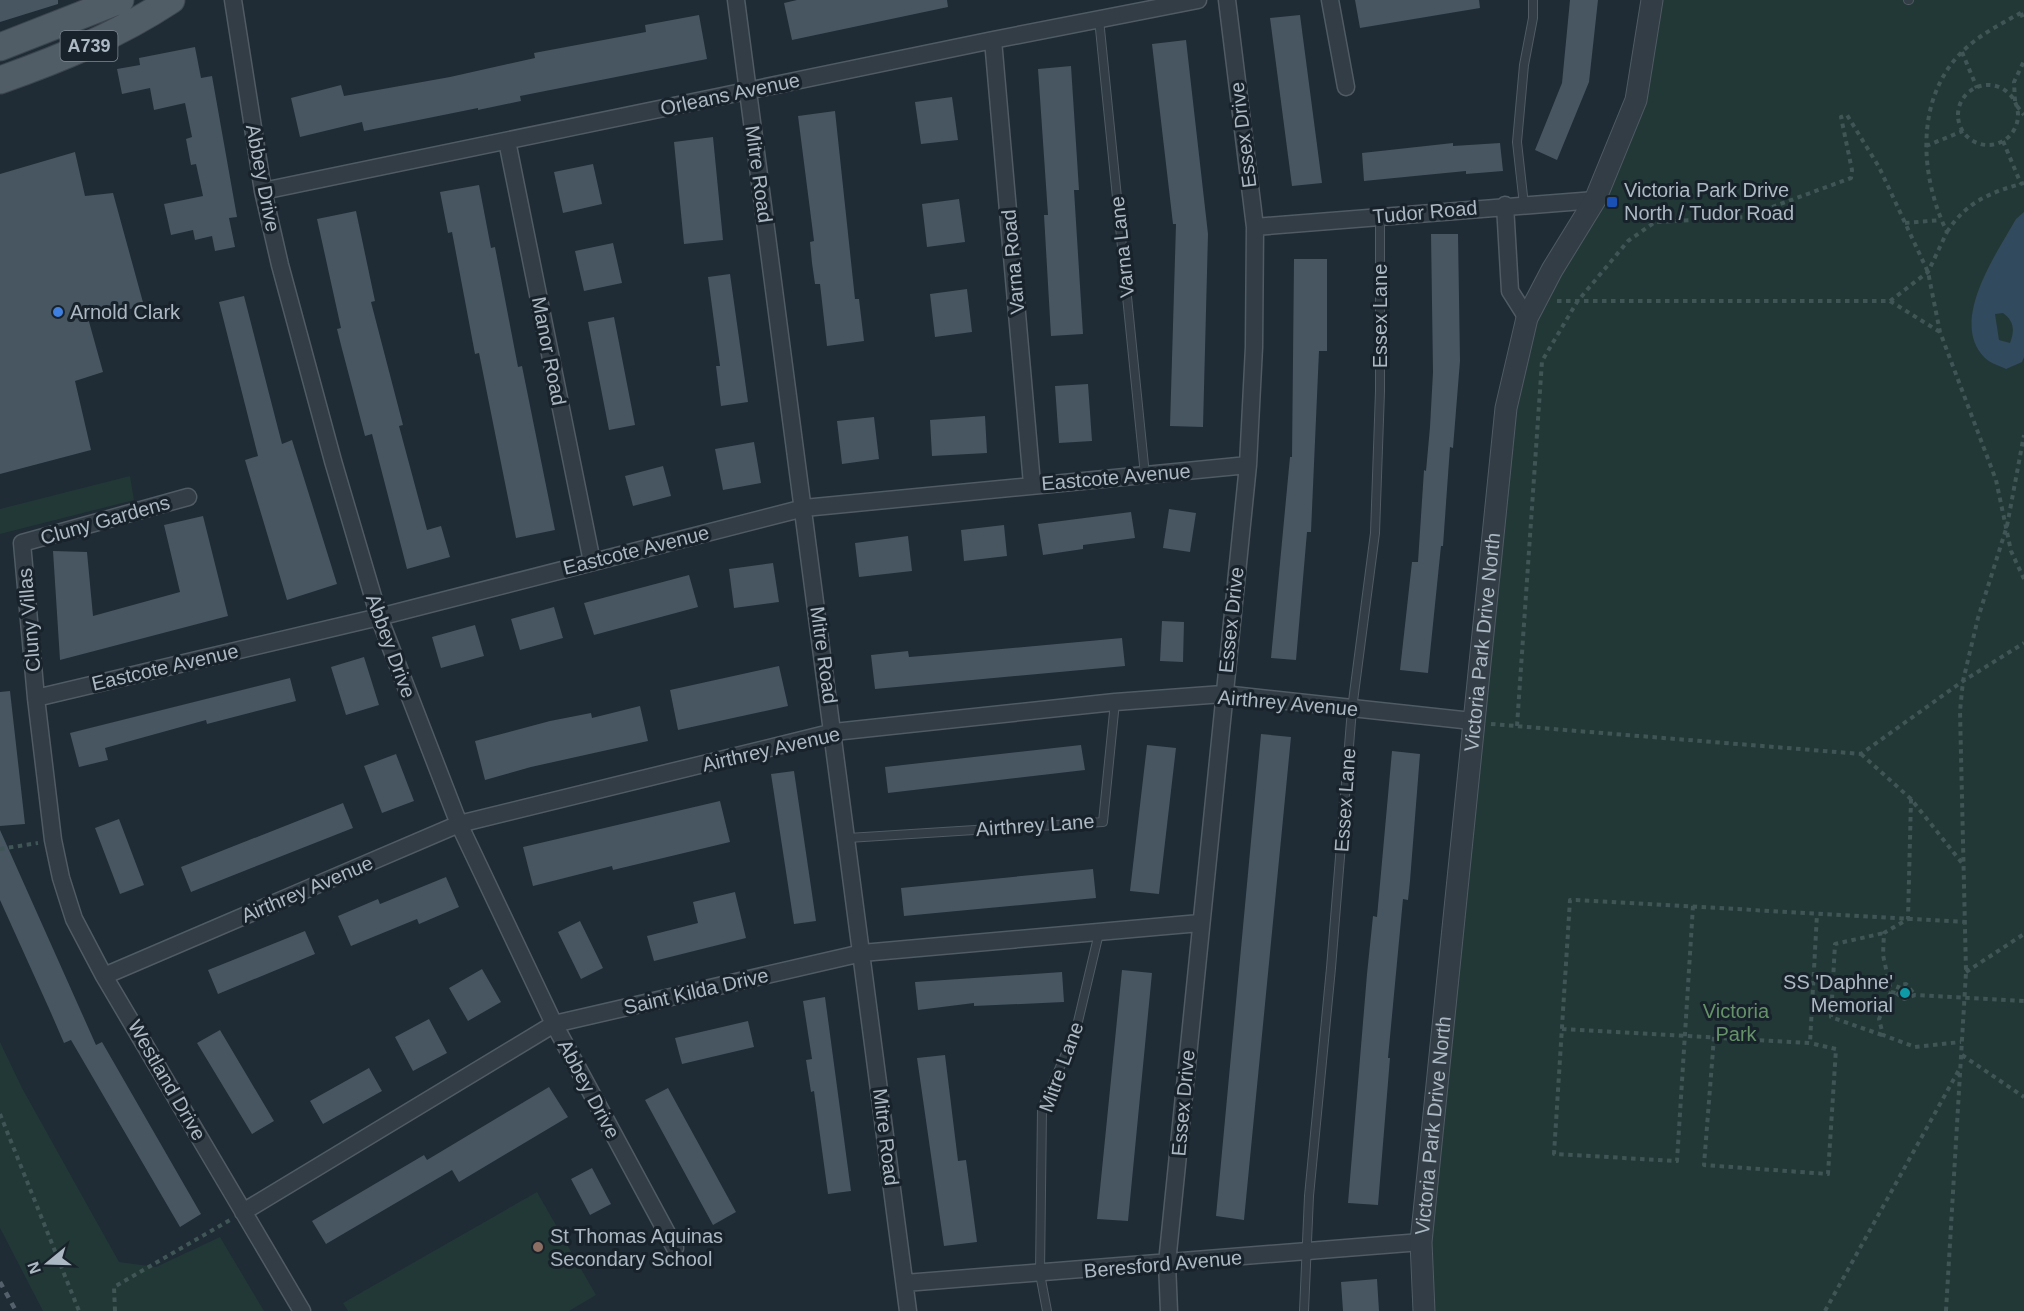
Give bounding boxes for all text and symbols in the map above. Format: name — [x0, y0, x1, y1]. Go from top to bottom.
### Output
road number: A739 — [60, 31, 118, 61]
street label: Orleans Avenue — [658, 68, 802, 120]
street label: Essex Drive — [1226, 81, 1260, 189]
street label: Abbey Drive — [242, 122, 284, 234]
street label: Mitre Road — [741, 124, 777, 224]
place label: Victoria Park Drive North / Tudor Road — [1624, 179, 1794, 224]
street label: Varna Lane — [1106, 195, 1138, 299]
marker: Victoria Park Drive North / Tudor Road — [1605, 195, 1619, 209]
street label: Tudor Road — [1372, 196, 1478, 228]
street label: Varna Road — [997, 209, 1029, 315]
street label: Essex Lane — [1369, 264, 1391, 368]
street label: Manor Road — [528, 295, 570, 407]
place label: Arnold Clark — [70, 301, 181, 323]
marker: Arnold Clark — [51, 305, 65, 319]
street label: Eastcote Avenue — [1040, 460, 1192, 494]
street label: Cluny Gardens — [38, 491, 172, 549]
street label: Eastcote Avenue — [561, 521, 711, 579]
street label: Victoria Park Drive North — [1460, 532, 1504, 753]
street label: Essex Drive — [1214, 566, 1248, 674]
street label: Cluny Villas — [14, 567, 44, 673]
street label: Abbey Drive — [362, 591, 420, 701]
street label: Mitre Road — [806, 605, 842, 705]
street label: Eastcote Avenue — [90, 639, 240, 695]
street label: Airthrey Avenue — [1217, 686, 1359, 720]
street label: Airthrey Avenue — [700, 722, 842, 776]
street label: Essex Lane — [1330, 747, 1360, 853]
street label: Airthrey Lane — [975, 810, 1095, 840]
street label: Airthrey Avenue — [238, 851, 376, 927]
street label: Saint Kilda Drive — [621, 964, 771, 1018]
place label: SS 'Daphne' Memorial — [1783, 971, 1893, 1016]
marker: SS 'Daphne' Memorial — [1898, 986, 1912, 1000]
park label: Victoria Park — [1703, 1000, 1770, 1045]
street label: Victoria Park Drive North — [1411, 1015, 1455, 1236]
street label: Westland Drive — [124, 1016, 210, 1144]
street label: Mitre Lane — [1035, 1019, 1087, 1115]
street label: Abbey Drive — [554, 1036, 624, 1142]
street label: Essex Drive — [1167, 1049, 1199, 1157]
street label: Mitre Road — [869, 1087, 903, 1187]
place label: St Thomas Aquinas Secondary School — [550, 1225, 723, 1270]
north arrow — [18, 1233, 78, 1293]
marker: St Thomas Aquinas Secondary School — [531, 1240, 545, 1254]
street label: Beresford Avenue — [1083, 1246, 1243, 1282]
text: N — [24, 1259, 44, 1276]

